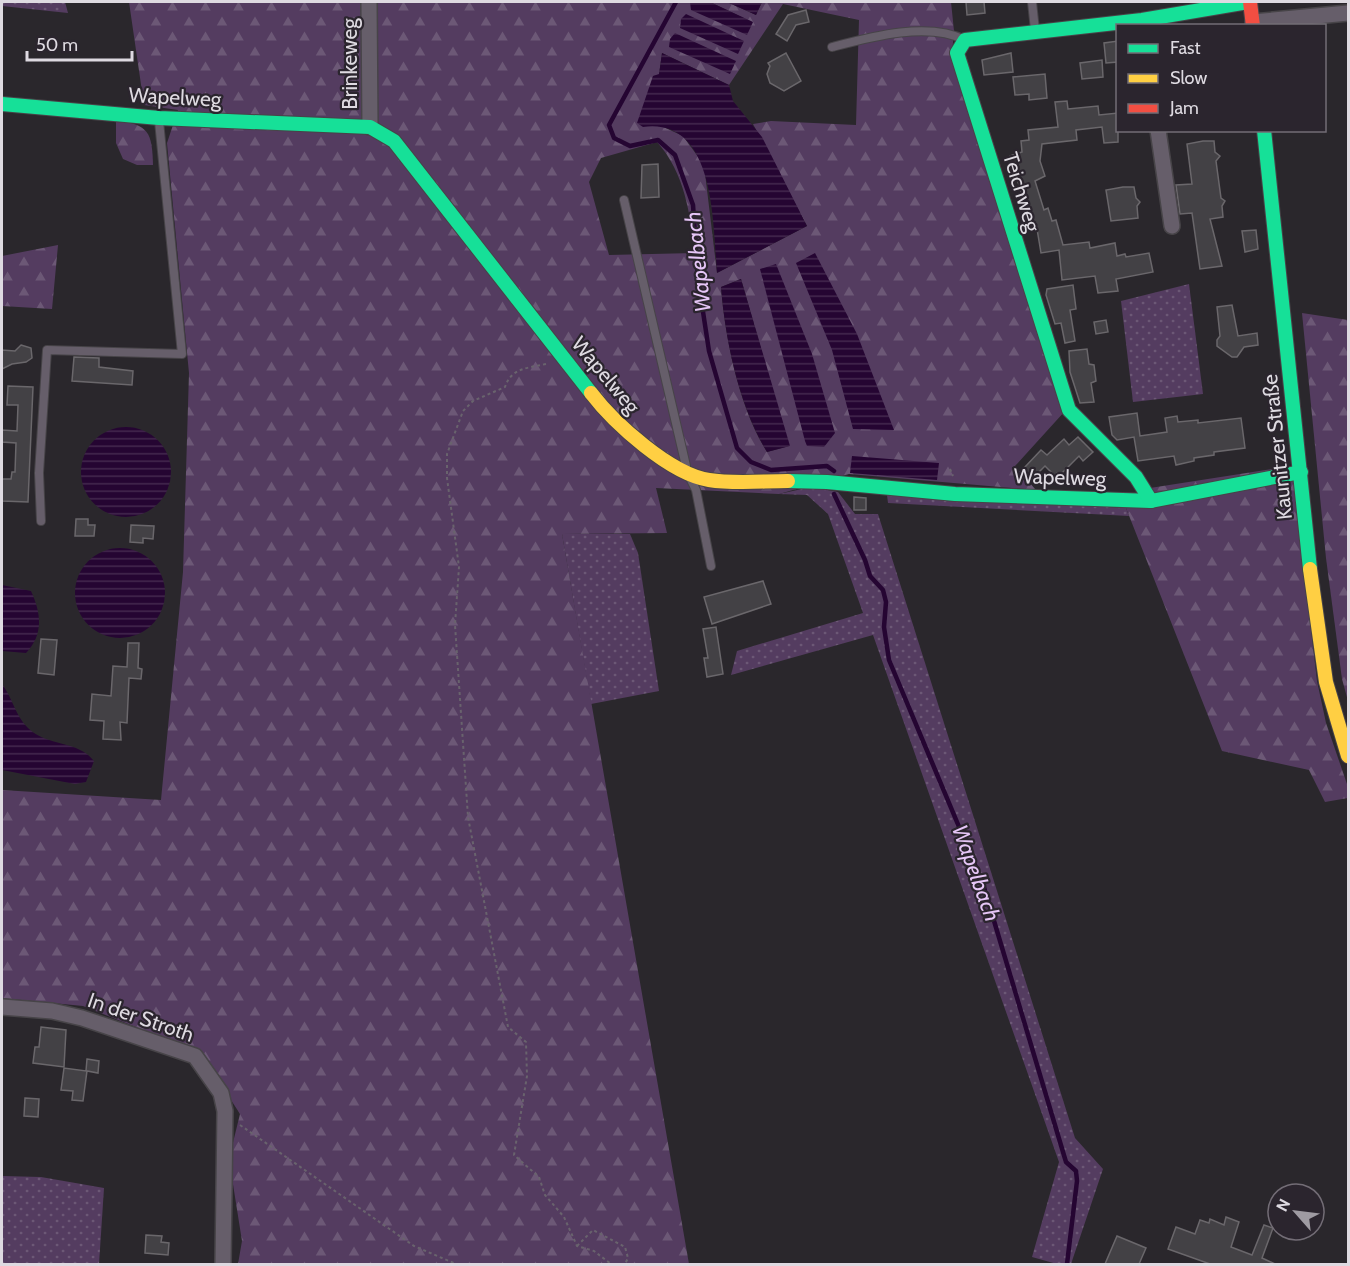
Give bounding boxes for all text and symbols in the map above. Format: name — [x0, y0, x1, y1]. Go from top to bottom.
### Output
street label: Brinkeweg — [337, 18, 362, 110]
scale bar — [27, 24, 132, 62]
legend — [1116, 24, 1326, 132]
text: 50 m — [36, 34, 78, 56]
text: Fast — [1170, 37, 1201, 59]
text: Slow — [1170, 67, 1207, 89]
street label: Wapelweg — [128, 82, 222, 112]
text: Jam — [1169, 97, 1199, 119]
street label: Teichweg — [998, 149, 1046, 235]
water label: Wapelbach — [679, 210, 717, 314]
street label: Wapelweg — [567, 331, 646, 419]
street label: Kaunitzer Straße — [1257, 373, 1297, 521]
street label: Wapelweg — [1013, 463, 1107, 491]
water label: Wapelbach — [946, 821, 1006, 925]
street label: In der Stroth — [85, 987, 197, 1047]
north arrow — [1266, 1182, 1326, 1242]
text: N — [1272, 1196, 1294, 1215]

